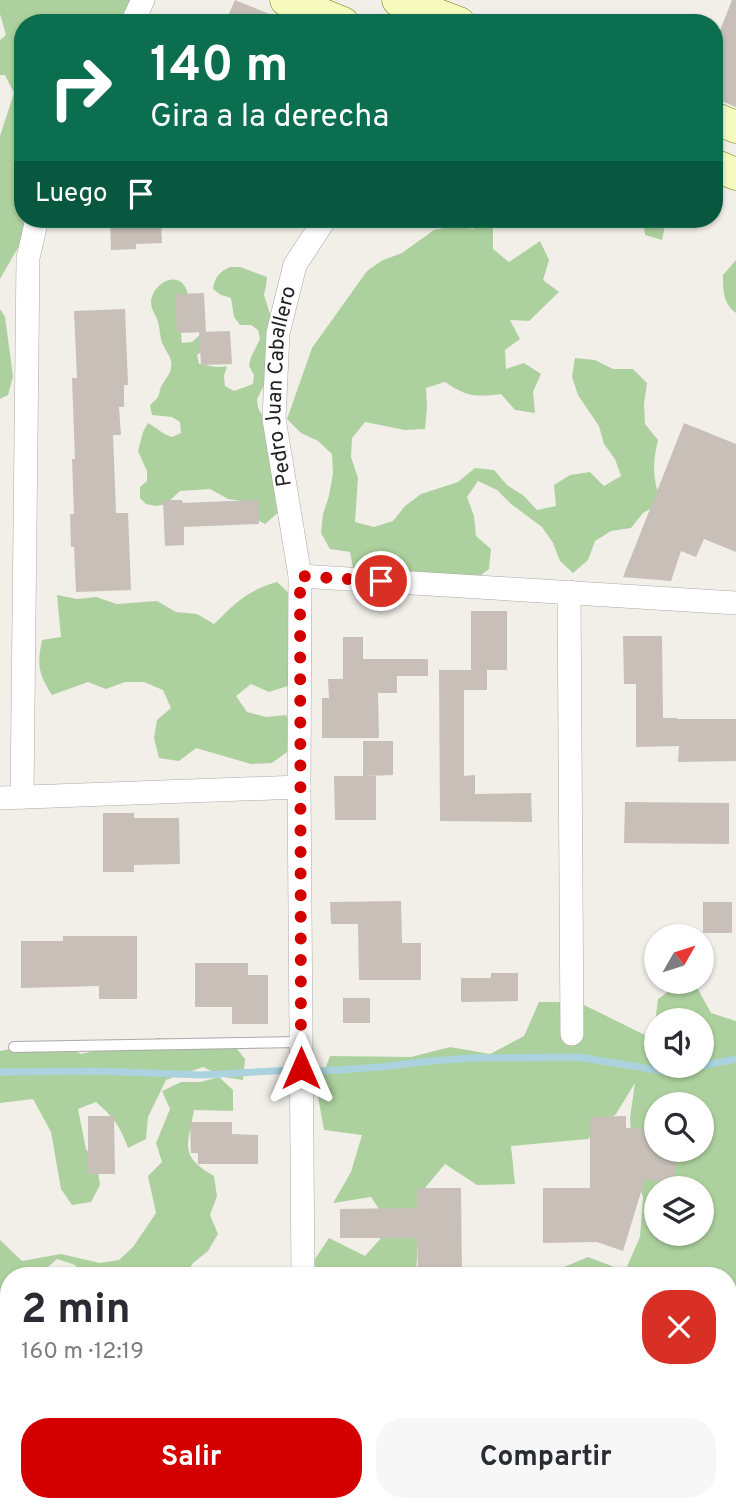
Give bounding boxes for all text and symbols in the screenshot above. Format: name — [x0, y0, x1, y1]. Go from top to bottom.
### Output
text: 140 m — [150, 37, 289, 99]
icon: right — [35, 42, 126, 133]
text: Gira a la derecha — [150, 98, 389, 138]
icon: arrive — [122, 175, 160, 213]
text: Luego — [35, 178, 108, 211]
street label: Pedro Juan Caballero — [260, 283, 303, 489]
pin — [351, 551, 411, 611]
icon: arrive — [362, 562, 400, 600]
north arrow — [644, 924, 714, 994]
map controls — [644, 924, 714, 1246]
button: sound — [644, 1008, 714, 1078]
position arrow — [264, 1031, 338, 1105]
button: search — [644, 1092, 714, 1162]
button: layers — [644, 1176, 714, 1246]
text: 2 min — [21, 1285, 131, 1338]
button: close — [642, 1290, 716, 1364]
text: 160 m · 12:19 — [21, 1338, 144, 1367]
button: Salir — [21, 1418, 362, 1498]
button: Compartir — [376, 1418, 716, 1498]

